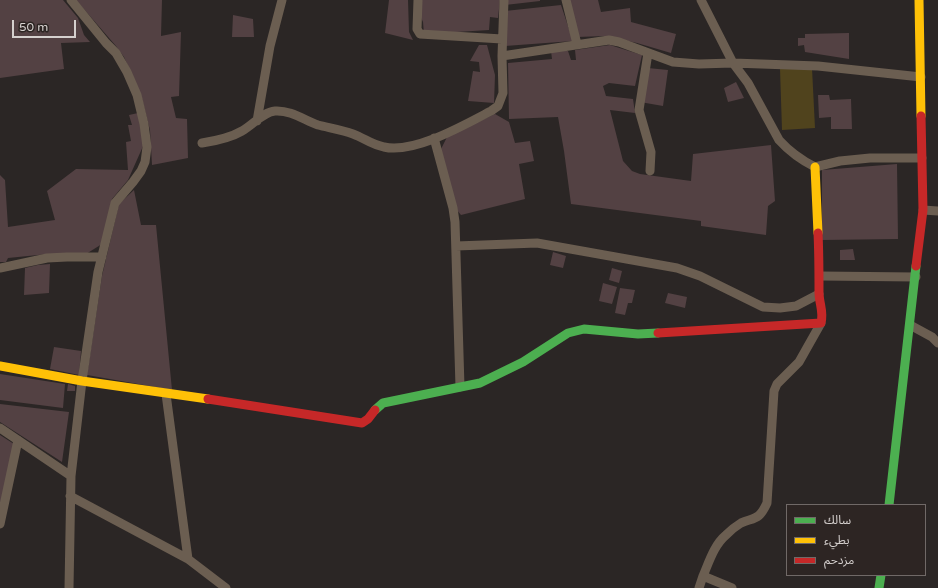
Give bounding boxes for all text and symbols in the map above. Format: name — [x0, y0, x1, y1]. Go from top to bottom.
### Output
scale bar — [14, 12, 78, 38]
text: 50 m — [19, 20, 48, 34]
legend — [786, 504, 926, 576]
text: سالك — [824, 513, 851, 527]
text: بطيء — [824, 533, 850, 547]
text: مزدحم — [824, 553, 854, 567]

